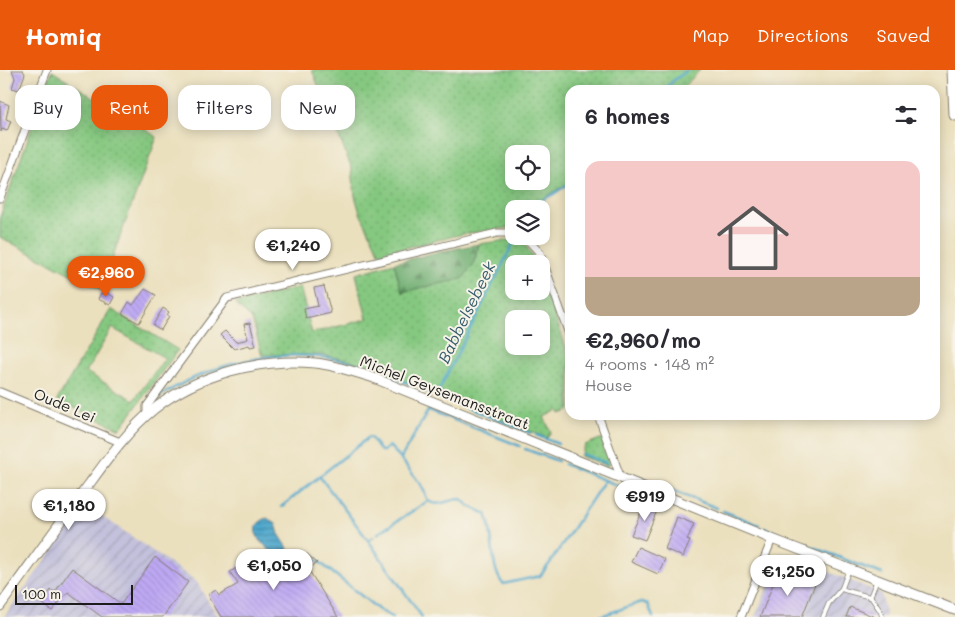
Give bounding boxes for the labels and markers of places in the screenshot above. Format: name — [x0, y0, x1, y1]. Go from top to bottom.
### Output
pin: €1,240 — [252, 228, 334, 271]
pin: €2,960 — [65, 256, 147, 298]
pin: €919 — [615, 480, 675, 522]
pin: €1,180 — [28, 488, 110, 531]
pin: €1,050 — [233, 548, 315, 591]
pin: €1,250 — [747, 554, 829, 597]

